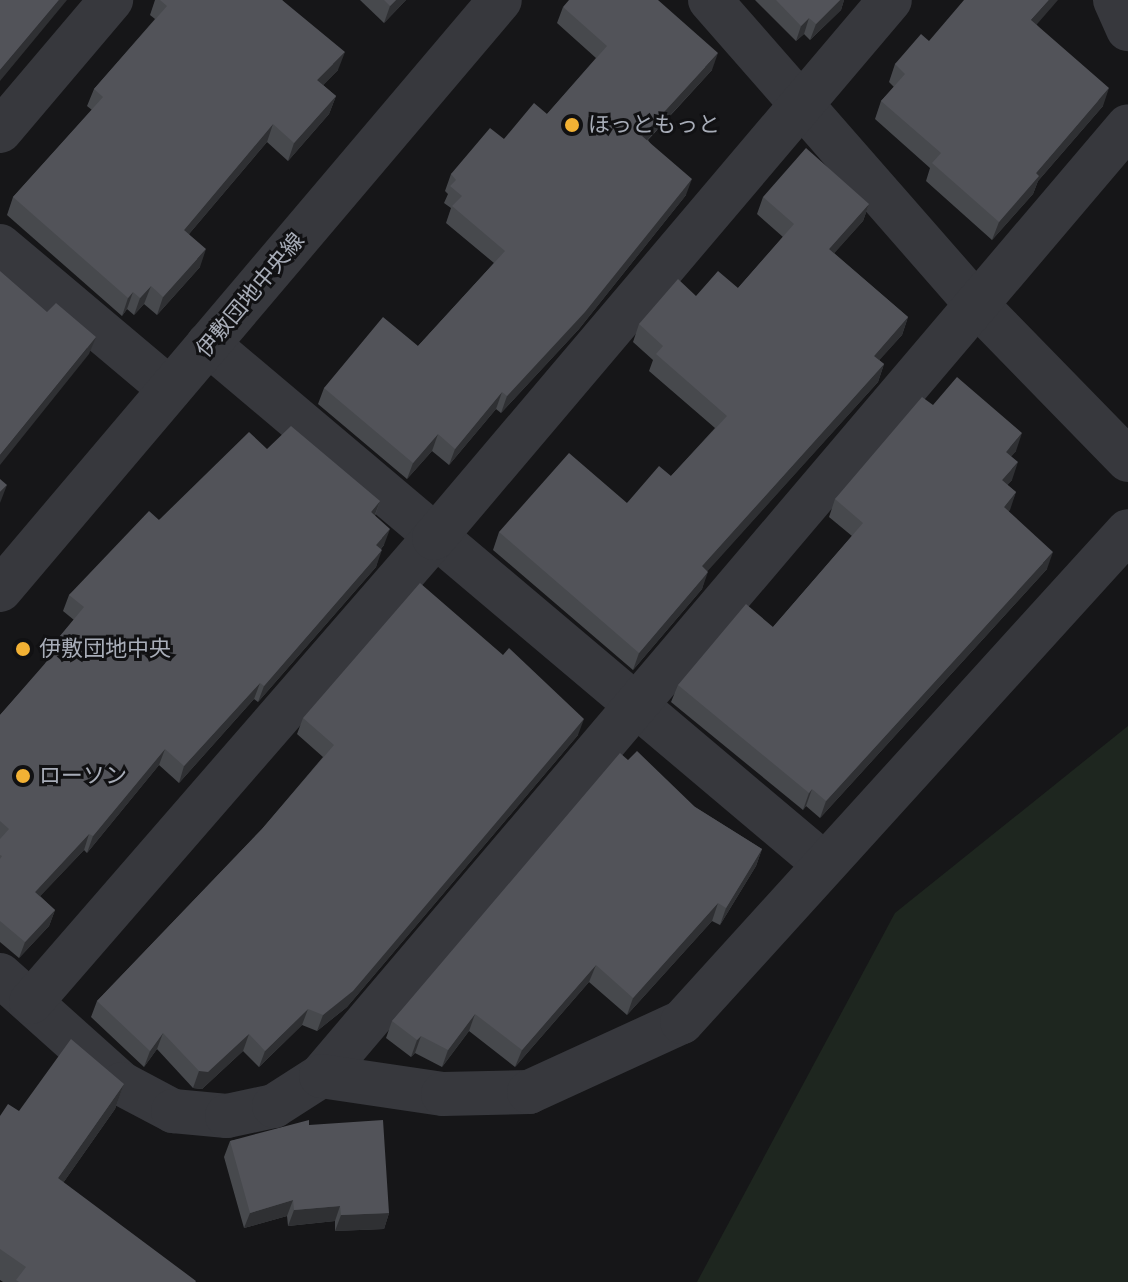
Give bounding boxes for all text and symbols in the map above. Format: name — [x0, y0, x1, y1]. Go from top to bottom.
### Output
place label: ほっともっと — [588, 112, 720, 138]
marker: ほっともっと — [563, 116, 581, 134]
street label: 伊敷団地中央線 — [190, 228, 310, 362]
place label: 伊敷団地中央 — [39, 636, 171, 662]
marker: 伊敷団地中央 — [14, 640, 32, 658]
place label: ローソン — [39, 763, 127, 789]
marker: ローソン — [14, 767, 32, 785]

